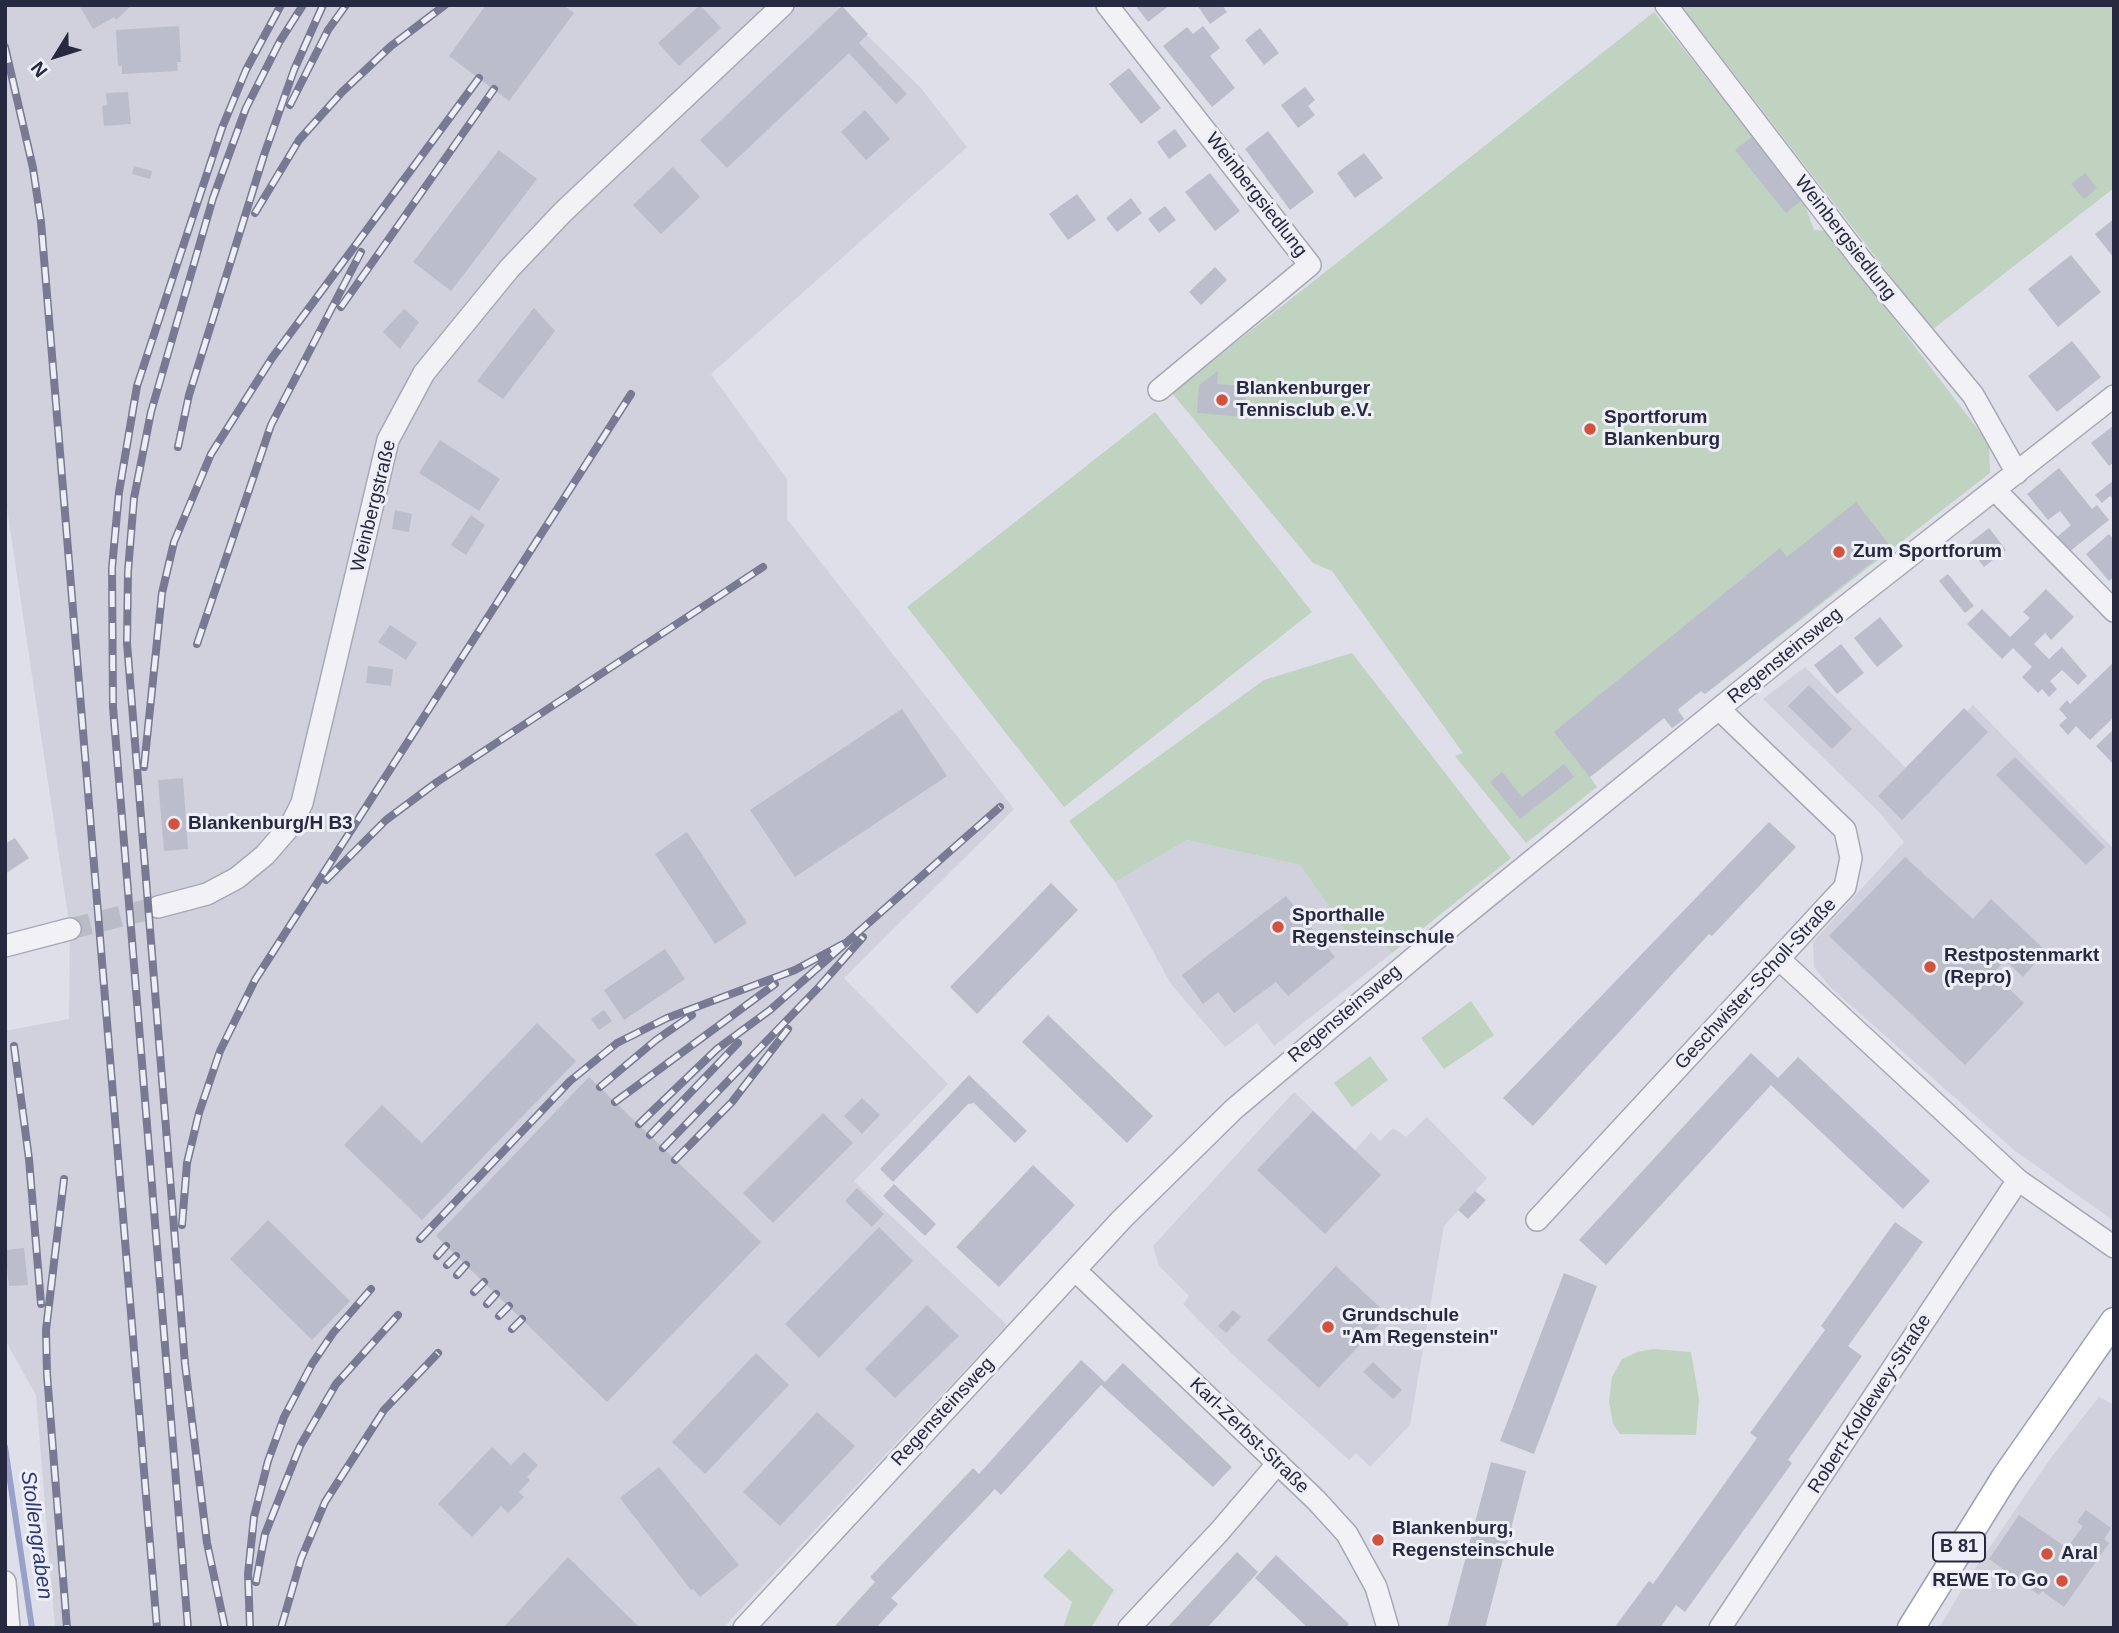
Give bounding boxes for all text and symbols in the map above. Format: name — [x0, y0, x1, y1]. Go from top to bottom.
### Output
north arrow — [21, 21, 91, 91]
text: N — [27, 57, 52, 81]
street label: Weinbergsiedlung — [1200, 128, 1312, 262]
street label: Weinbergsiedlung — [1789, 171, 1901, 305]
place label: Blankenburger Tennisclub e.V. — [1236, 378, 1372, 422]
marker: Blankenburger Tennisclub e.V. — [1214, 392, 1230, 408]
place label: Sportforum Blankenburg — [1604, 407, 1720, 451]
marker: Sportforum Blankenburg — [1582, 421, 1598, 437]
street label: Weinbergstraße — [347, 438, 401, 574]
place label: Zum Sportforum — [1853, 541, 2002, 563]
marker: Zum Sportforum — [1831, 544, 1847, 560]
street label: Regensteinsweg — [1723, 603, 1847, 709]
place label: Blankenburg/H B3 — [188, 813, 353, 835]
marker: Blankenburg/H B3 — [166, 816, 182, 832]
street label: Geschwister-Scholl-Straße — [1671, 894, 1841, 1074]
place label: Sporthalle Regensteinschule — [1292, 905, 1455, 949]
marker: Sporthalle Regensteinschule — [1270, 919, 1286, 935]
place label: Restpostenmarkt (Repro) — [1944, 945, 2099, 989]
marker: Restpostenmarkt (Repro) — [1922, 959, 1938, 975]
street label: Regensteinsweg — [1284, 960, 1406, 1068]
place label: Grundschule "Am Regenstein" — [1342, 1305, 1498, 1349]
street label: Robert-Koldewey-Straße — [1804, 1310, 1936, 1498]
marker: Grundschule "Am Regenstein" — [1320, 1319, 1336, 1335]
street label: Regensteinsweg — [887, 1353, 999, 1471]
street label: Karl-Zerbst-Straße — [1185, 1373, 1313, 1499]
water label: Stollengraben — [15, 1469, 57, 1601]
place label: Blankenburg, Regensteinschule — [1392, 1518, 1555, 1562]
marker: Blankenburg, Regensteinschule — [1370, 1532, 1386, 1548]
road number: B 81 — [1933, 1532, 1985, 1562]
place label: Aral — [2061, 1543, 2098, 1565]
marker: Aral — [2039, 1546, 2055, 1562]
place label: REWE To Go — [1932, 1570, 2048, 1592]
marker: REWE To Go — [2054, 1573, 2070, 1589]

